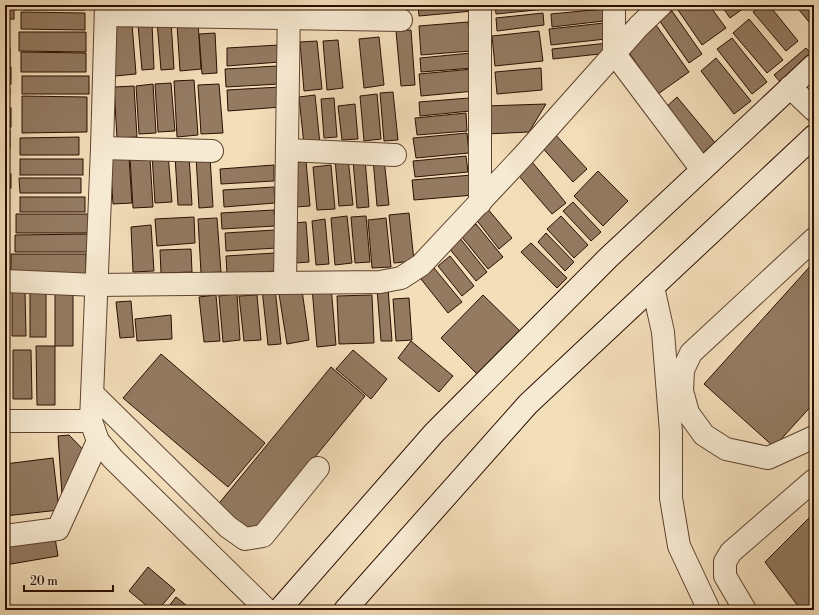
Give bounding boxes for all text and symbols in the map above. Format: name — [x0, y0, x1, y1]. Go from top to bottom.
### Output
scale bar — [24, 567, 113, 593]
text: 20 m — [30, 574, 58, 589]

